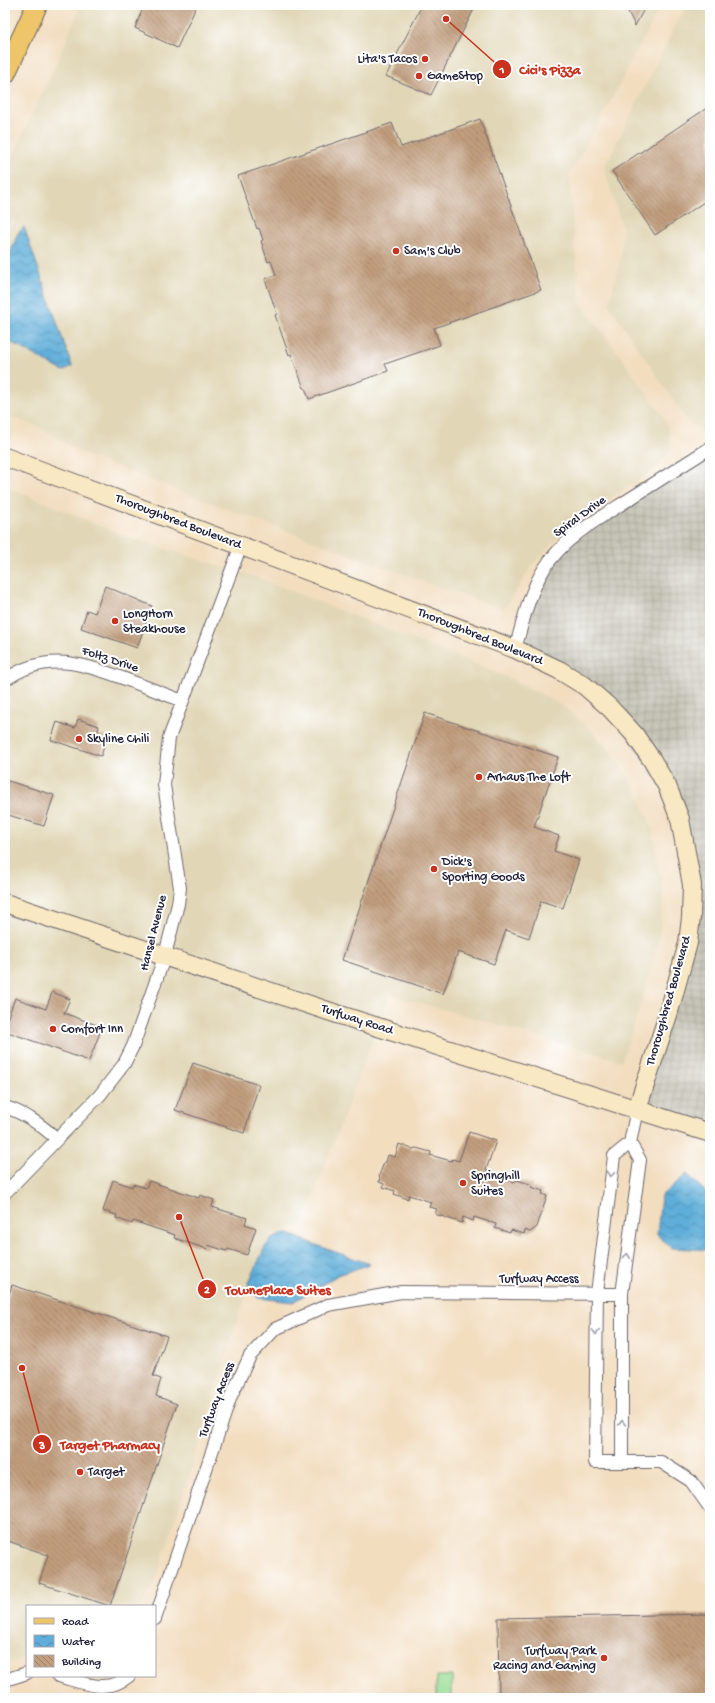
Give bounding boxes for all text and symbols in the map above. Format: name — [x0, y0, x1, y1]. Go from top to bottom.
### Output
place label: Lita's Tacos — [358, 52, 418, 67]
marker: Lita's Tacos — [420, 54, 430, 64]
callout: Cici's Pizza — [492, 56, 589, 82]
text: Cici's Pizza — [518, 63, 582, 80]
text: 1 — [499, 64, 505, 78]
place label: GameStop — [427, 69, 483, 84]
marker: GameStop — [414, 71, 424, 81]
place label: Sam's Club — [404, 244, 461, 259]
marker: Sam's Club — [391, 246, 401, 256]
street label: Thoroughbred Boulevard — [112, 491, 244, 553]
street label: Spiral Drive — [551, 493, 609, 541]
street label: Thoroughbred Boulevard — [414, 605, 546, 670]
place label: LongHorn Steakhouse — [123, 607, 186, 637]
marker: LongHorn Steakhouse — [110, 616, 120, 626]
street label: Foltz Drive — [79, 643, 141, 676]
place label: Skyline Chili — [87, 732, 150, 747]
marker: Skyline Chili — [74, 734, 84, 744]
place label: Arhaus The Loft — [487, 770, 572, 785]
marker: Arhaus The Loft — [474, 772, 484, 782]
place label: Dick's Sporting Goods — [441, 855, 526, 885]
marker: Dick's Sporting Goods — [429, 864, 439, 874]
street label: Hansel Avenue — [137, 893, 171, 972]
street label: Thoroughbred Boulevard — [643, 933, 695, 1068]
street label: Turfway Road — [318, 1001, 396, 1039]
place label: Comfort Inn — [61, 1022, 124, 1037]
marker: Comfort Inn — [48, 1024, 58, 1034]
place label: Springhill Suites — [471, 1169, 520, 1199]
one-way arrow — [607, 1171, 616, 1177]
marker: Springhill Suites — [458, 1178, 468, 1188]
one-way arrow — [623, 1253, 632, 1259]
street label: Turfway Access — [498, 1272, 580, 1287]
callout: TownePlace Suites — [197, 1276, 339, 1302]
text: TownePlace Suites — [224, 1283, 332, 1300]
text: 2 — [204, 1284, 210, 1298]
one-way arrow — [592, 1329, 600, 1335]
street label: Turfway Access — [195, 1359, 239, 1441]
one-way arrow — [618, 1420, 626, 1426]
callout: Target Pharmacy — [32, 1431, 167, 1457]
text: Target Pharmacy — [59, 1438, 160, 1455]
text: 3 — [38, 1440, 45, 1454]
place label: Target — [87, 1465, 126, 1480]
marker: Target — [75, 1467, 85, 1477]
legend — [26, 1605, 156, 1677]
text: Road — [62, 1616, 89, 1630]
text: Water — [62, 1636, 96, 1650]
place label: Turfway Park Racing and Gaming — [493, 1644, 597, 1674]
marker: Turfway Park Racing and Gaming — [599, 1653, 609, 1663]
text: Building — [61, 1656, 101, 1670]

